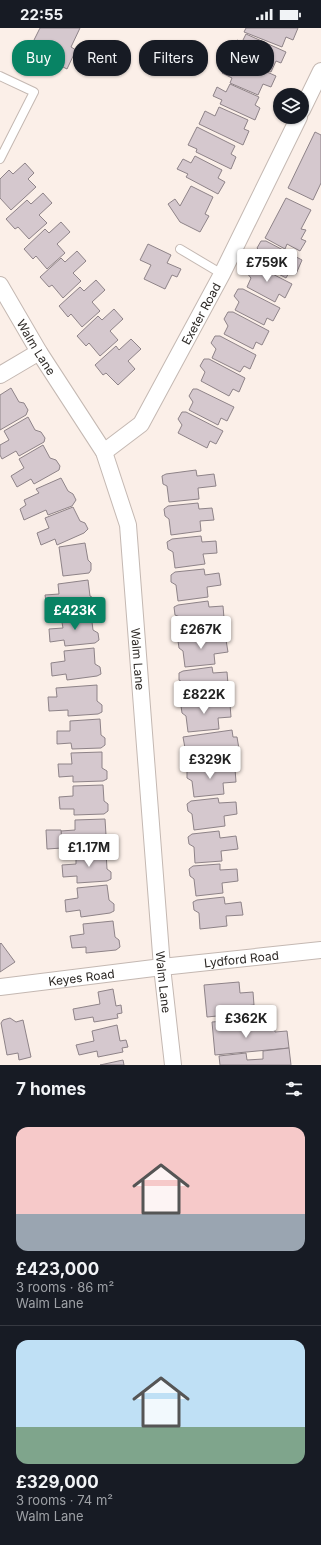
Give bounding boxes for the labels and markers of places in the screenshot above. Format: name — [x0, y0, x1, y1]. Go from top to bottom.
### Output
pin: £759K — [239, 249, 295, 283]
pin: £423K — [47, 597, 103, 631]
pin: £267K — [173, 616, 229, 650]
pin: £822K — [176, 681, 232, 715]
pin: £329K — [182, 746, 238, 780]
pin: £1.17M — [56, 834, 122, 868]
pin: £362K — [218, 1005, 274, 1039]

